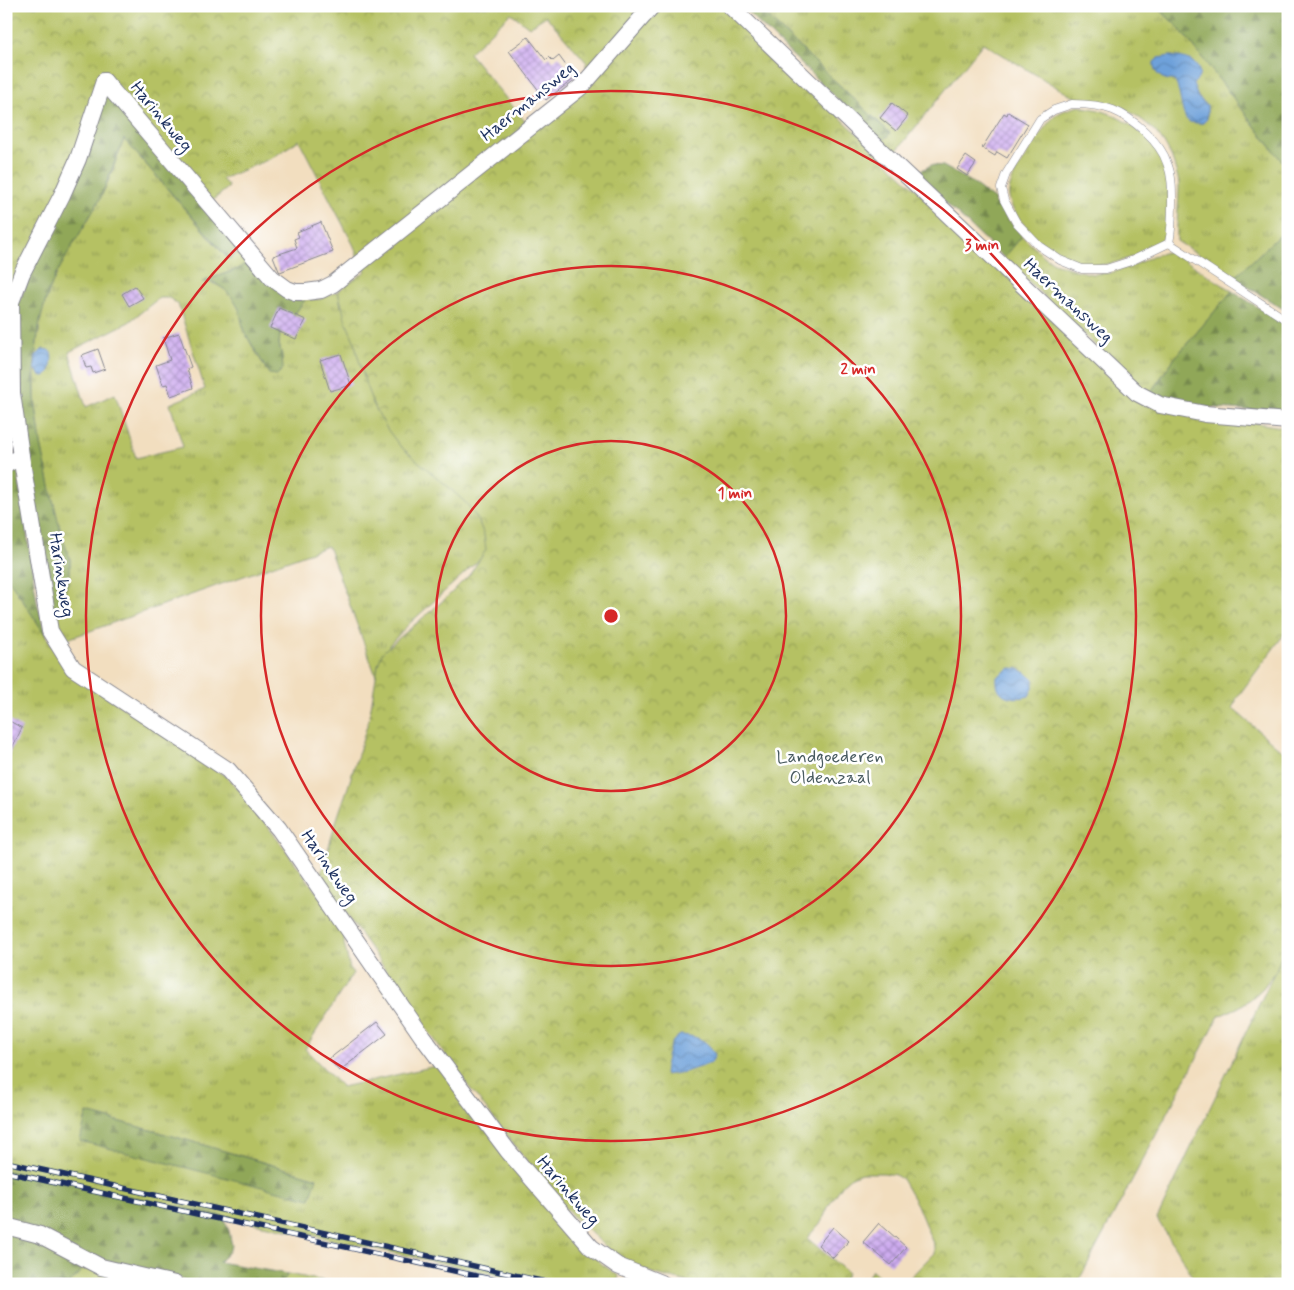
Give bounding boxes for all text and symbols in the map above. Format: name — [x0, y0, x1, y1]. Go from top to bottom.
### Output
street label: Haermansweg — [476, 57, 580, 147]
street label: Harinkweg — [124, 77, 198, 158]
text: 3 min — [965, 236, 999, 256]
street label: Haermansweg — [1018, 253, 1118, 349]
text: 2 min — [840, 360, 876, 380]
text: 1 min — [718, 484, 752, 504]
street label: Harinkweg — [41, 531, 80, 619]
centre of rings — [602, 607, 620, 625]
park label: Landgoederen Oldenzaal — [777, 745, 883, 790]
street label: Harinkweg — [294, 825, 363, 909]
street label: Harinkweg — [530, 1151, 605, 1232]

